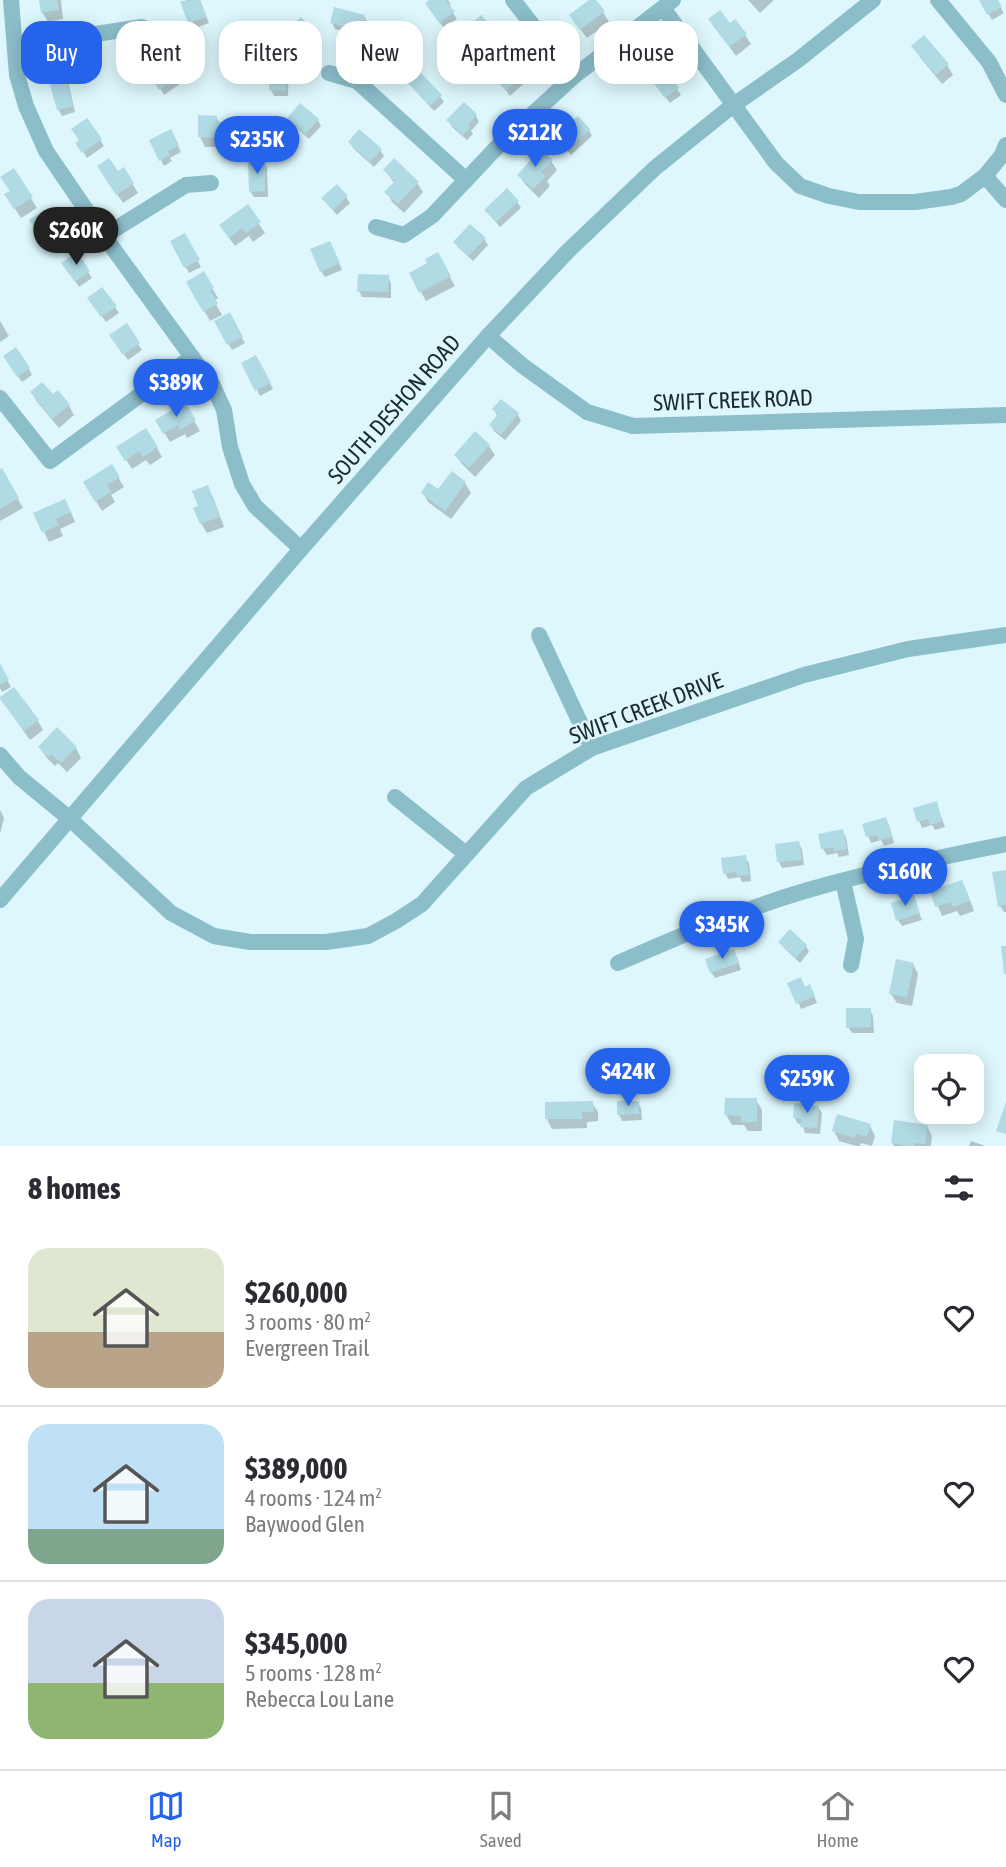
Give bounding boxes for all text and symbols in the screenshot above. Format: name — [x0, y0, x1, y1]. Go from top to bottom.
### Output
chip: Buy — [21, 21, 102, 84]
chip: Rent — [116, 21, 205, 84]
chip: Filters — [219, 21, 322, 84]
chip: New — [336, 21, 423, 84]
chip: Apartment — [437, 21, 580, 84]
chip: House — [594, 21, 698, 84]
pin: $212K — [486, 110, 584, 169]
pin: $235K — [208, 116, 306, 176]
text: $212K — [508, 119, 562, 145]
text: $235K — [230, 126, 284, 152]
pin: $260K — [27, 208, 125, 267]
text: $260K — [49, 217, 103, 243]
street label: SOUTH DESHON ROAD — [323, 330, 465, 488]
pin: $389K — [127, 360, 225, 419]
text: $389K — [149, 369, 203, 395]
street label: SWIFT CREEK ROAD — [653, 384, 813, 416]
street label: SWIFT CREEK DRIVE — [566, 667, 726, 749]
pin: $160K — [856, 848, 954, 908]
text: $160K — [878, 858, 932, 884]
pin: $345K — [673, 902, 771, 961]
text: $345K — [695, 911, 749, 937]
pin: $424K — [579, 1048, 677, 1108]
map controls — [914, 1054, 984, 1124]
button: locate — [914, 1054, 984, 1124]
pin: $259K — [758, 1056, 856, 1115]
text: $424K — [601, 1058, 655, 1084]
text: $259K — [780, 1065, 834, 1091]
icon: filters — [940, 1169, 978, 1207]
text: 8 homes — [28, 1171, 121, 1205]
text: $260,000 — [245, 1275, 348, 1309]
icon: home — [84, 1276, 168, 1360]
icon: heart — [940, 1299, 978, 1337]
text: 3 rooms · 80 m² — [245, 1309, 371, 1335]
text: Evergreen Trail — [245, 1335, 369, 1361]
text: $389,000 — [245, 1451, 348, 1485]
icon: home — [84, 1452, 168, 1536]
icon: heart — [940, 1475, 978, 1513]
text: 4 rooms · 124 m² — [245, 1485, 382, 1511]
text: Baywood Glen — [245, 1511, 365, 1537]
text: $345,000 — [245, 1626, 348, 1660]
icon: home — [84, 1627, 168, 1711]
icon: heart — [940, 1650, 978, 1688]
text: 5 rooms · 128 m² — [245, 1660, 382, 1686]
text: Rebecca Lou Lane — [245, 1686, 394, 1712]
tab: Map — [147, 1787, 185, 1851]
tab: Saved — [480, 1787, 522, 1851]
tab: Home — [816, 1787, 859, 1851]

